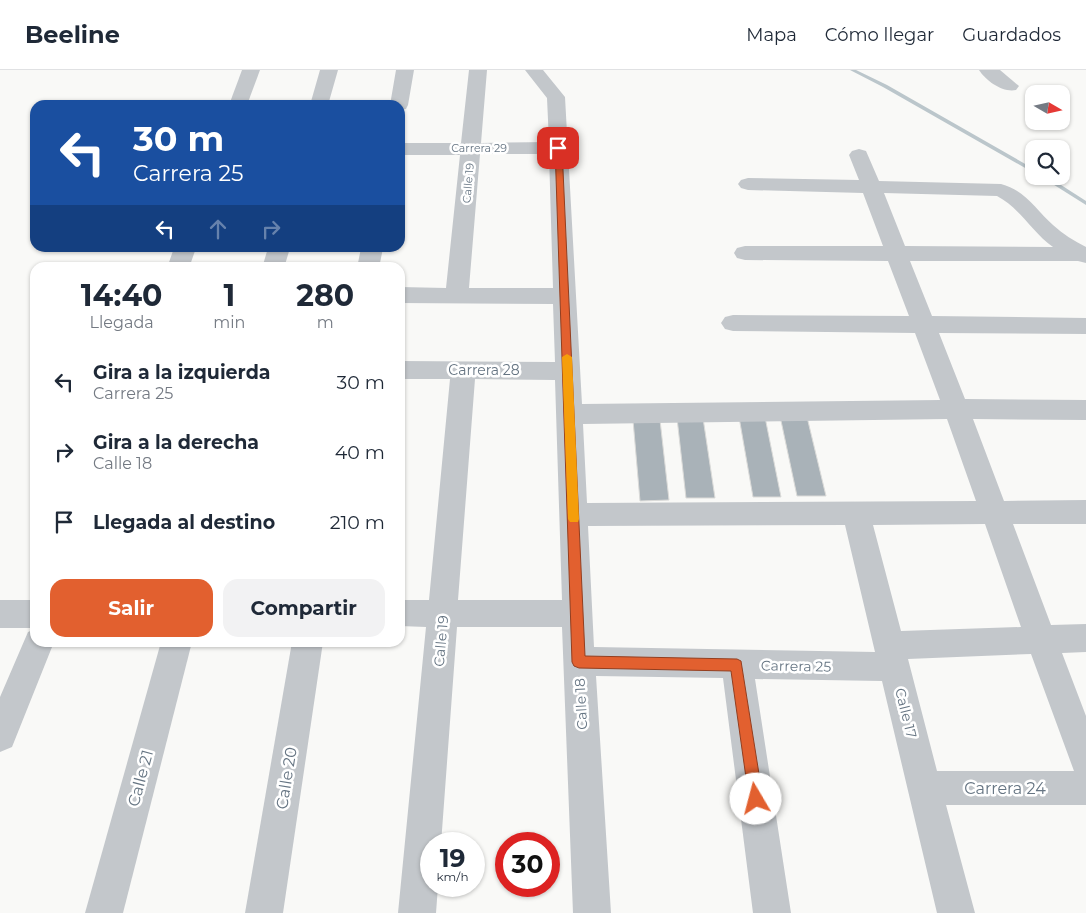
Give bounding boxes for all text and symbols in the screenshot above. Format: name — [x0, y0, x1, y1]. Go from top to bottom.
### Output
text: Beeline — [25, 20, 120, 49]
text: Mapa — [746, 24, 797, 46]
text: Cómo llegar — [825, 24, 934, 46]
text: Guardados — [962, 24, 1061, 46]
north arrow — [1025, 85, 1070, 130]
map controls — [1025, 85, 1070, 185]
text: 30 m — [133, 117, 224, 160]
icon: left — [50, 120, 115, 185]
pin — [537, 127, 579, 169]
icon: arrive — [544, 134, 572, 162]
button: search — [1025, 140, 1070, 185]
street label: Carrera 29 — [451, 141, 507, 155]
text: Carrera 25 — [133, 160, 244, 187]
street label: Calle 19 — [459, 162, 477, 204]
icon: left — [151, 215, 179, 243]
icon: ahead — [204, 215, 232, 243]
icon: right — [257, 215, 285, 243]
text: 14:40 — [81, 277, 162, 314]
text: 1 — [223, 277, 235, 314]
text: 280 — [296, 277, 354, 314]
text: Llegada — [90, 313, 154, 332]
text: min — [213, 313, 245, 332]
text: m — [317, 313, 334, 332]
text: Gira a la izquierda — [93, 361, 271, 384]
street label: Carrera 28 — [448, 361, 520, 379]
icon: left — [50, 368, 78, 396]
text: 30 m — [337, 371, 385, 394]
text: Carrera 25 — [93, 384, 173, 403]
text: Gira a la derecha — [93, 431, 259, 454]
icon: right — [50, 438, 78, 466]
text: 40 m — [335, 441, 385, 464]
text: Calle 18 — [93, 454, 152, 473]
icon: arrive — [50, 508, 78, 536]
text: Llegada al destino — [93, 511, 275, 534]
text: 210 m — [330, 511, 385, 534]
button: Salir — [50, 579, 213, 637]
button: Compartir — [223, 579, 385, 637]
street label: Calle 19 — [430, 615, 452, 667]
street label: Carrera 25 — [761, 656, 831, 676]
street label: Calle 18 — [571, 678, 591, 730]
street label: Calle 17 — [891, 686, 921, 740]
street label: Calle 20 — [272, 746, 301, 811]
street label: Calle 21 — [124, 748, 157, 809]
position arrow — [729, 772, 781, 824]
street label: Carrera 24 — [964, 779, 1046, 798]
speed limit sign: 30 — [495, 832, 560, 897]
text: 19 — [440, 843, 465, 873]
text: km/h — [436, 869, 469, 884]

